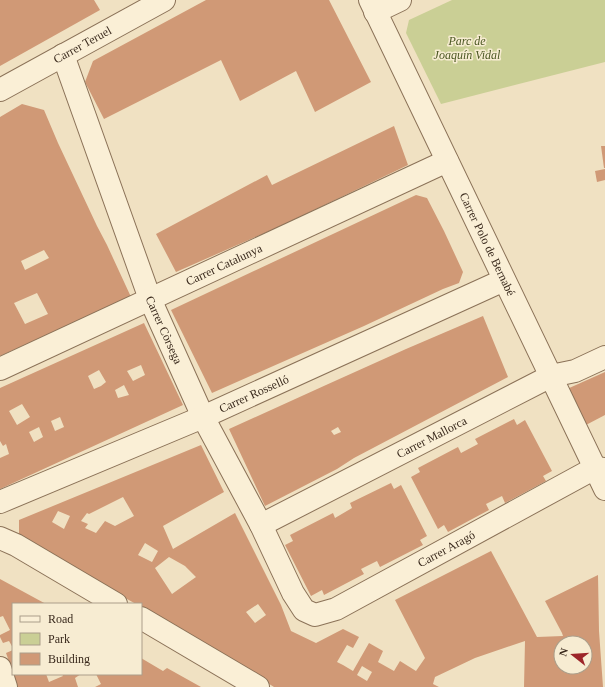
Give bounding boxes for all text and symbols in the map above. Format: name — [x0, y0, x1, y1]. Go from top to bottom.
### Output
street label: Carrer Teruel — [51, 23, 114, 66]
park label: Parc de Joaquín Vidal — [434, 34, 501, 62]
street label: Carrer Polo de Bernabé — [457, 190, 518, 298]
street label: Carrer Catalunya — [184, 241, 265, 289]
street label: Carrer Còrsega — [143, 294, 186, 367]
street label: Carrer Rosselló — [217, 372, 291, 416]
street label: Carrer Mallorca — [394, 413, 470, 461]
street label: Carrer Aragó — [415, 528, 477, 570]
legend — [12, 603, 142, 675]
text: Road — [48, 612, 73, 626]
text: Park — [48, 632, 70, 646]
north arrow — [553, 635, 593, 675]
text: N — [557, 646, 570, 658]
text: Building — [48, 652, 90, 666]

